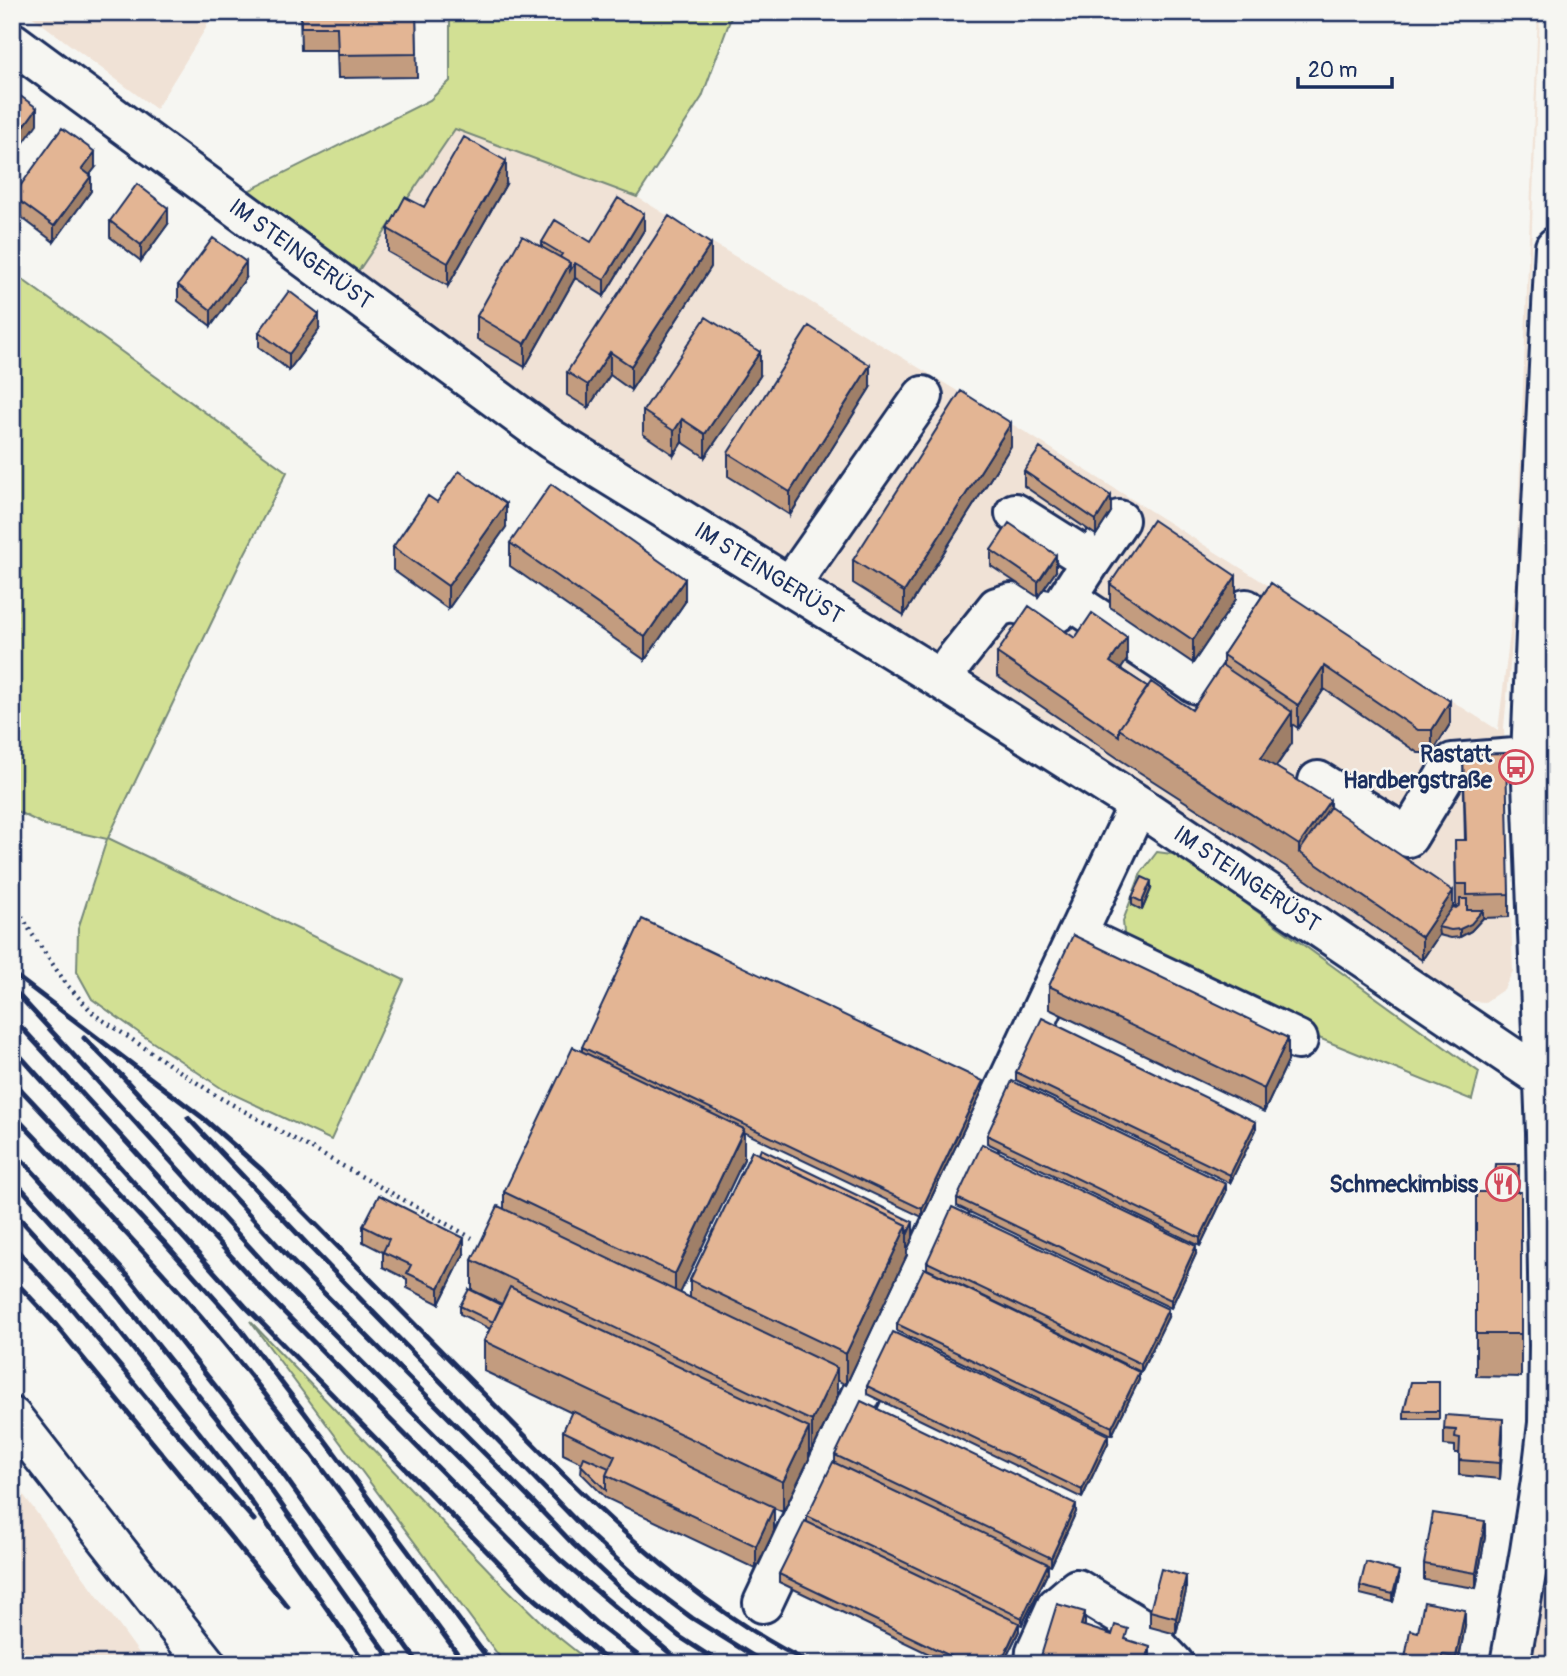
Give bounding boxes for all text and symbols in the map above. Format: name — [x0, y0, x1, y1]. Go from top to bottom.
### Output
scale bar — [1298, 46, 1392, 90]
text: 20 m — [1308, 57, 1357, 84]
street label: IM STEINGERÜST — [223, 192, 379, 316]
street label: IM STEINGERÜST — [689, 516, 849, 631]
place label: Rastatt Hardbergstraße — [1343, 740, 1493, 795]
bus stop icon: Rastatt Hardbergstraße — [1497, 748, 1535, 786]
street label: IM STEINGERÜST — [1168, 819, 1326, 939]
restaurant icon: Schmeckimbiss — [1484, 1165, 1522, 1203]
place label: Schmeckimbiss — [1329, 1170, 1479, 1199]

